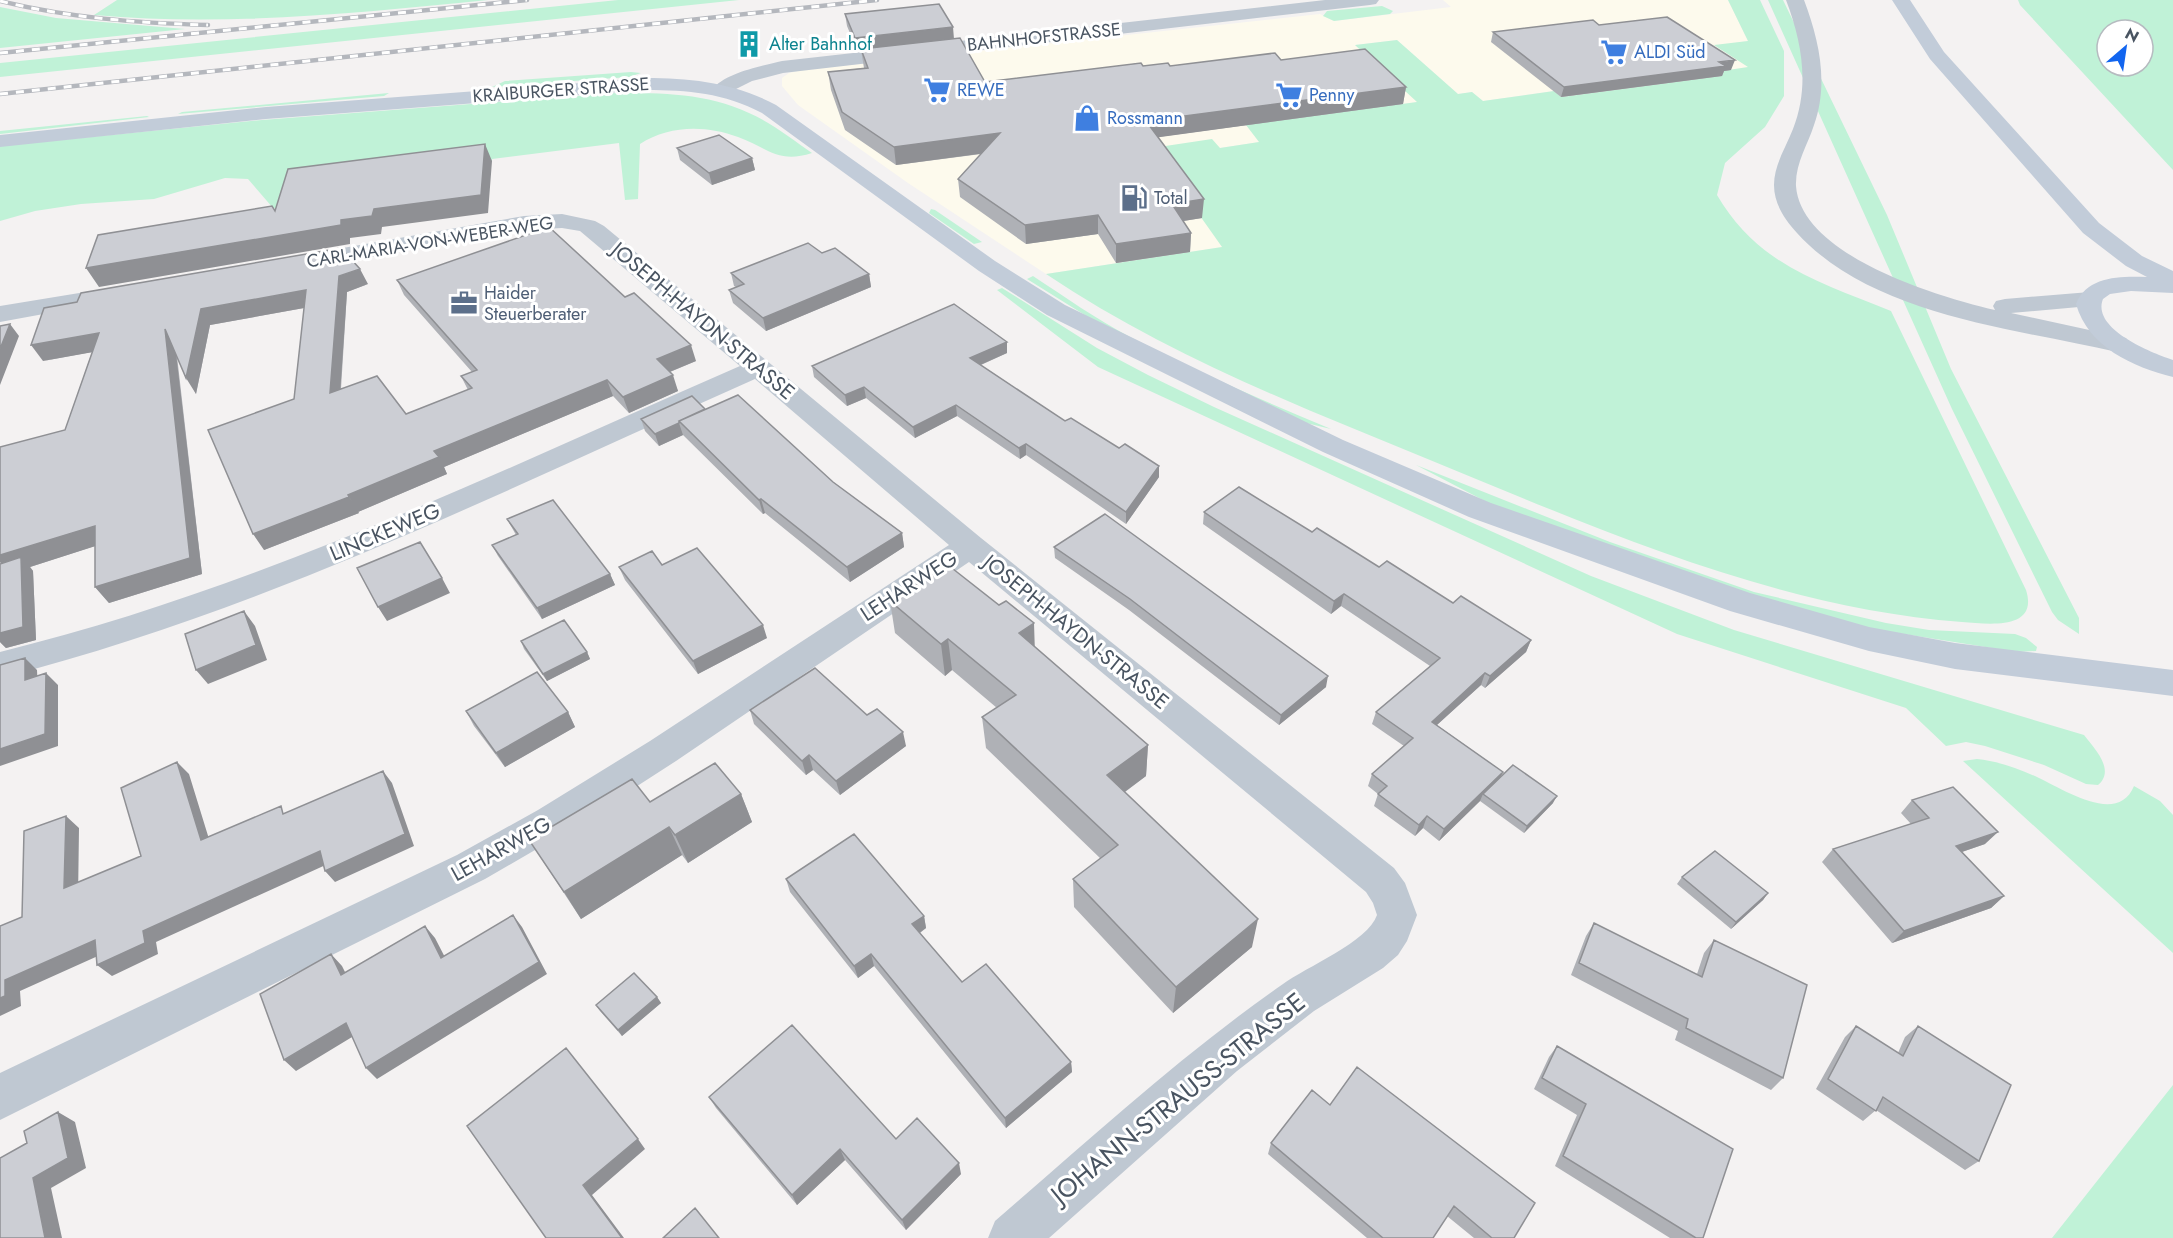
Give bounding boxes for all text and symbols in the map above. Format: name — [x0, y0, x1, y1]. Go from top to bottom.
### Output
street label: BAHNHOFSTRASSE — [966, 16, 1122, 58]
north arrow — [2095, 18, 2155, 78]
text: N — [2121, 22, 2143, 48]
building icon: Alter Bahnhof — [734, 29, 764, 59]
place label: Alter Bahnhof — [769, 31, 873, 57]
supermarket icon: ALDI Süd — [1599, 37, 1629, 67]
place label: ALDI Süd — [1634, 39, 1706, 65]
street label: KRAIBURGER STRASSE — [472, 71, 650, 109]
supermarket icon: REWE — [922, 75, 952, 105]
place label: REWE — [957, 77, 1005, 103]
supermarket icon: Penny — [1274, 80, 1304, 110]
place label: Penny — [1309, 82, 1354, 108]
shop icon: Rossmann — [1072, 103, 1102, 133]
place label: Rossmann — [1107, 105, 1183, 131]
fuel station icon: Total — [1119, 183, 1149, 213]
place label: Total — [1154, 185, 1188, 211]
street label: CARL-MARIA-VON-WEBER-WEG — [305, 210, 555, 274]
street label: JOSEPH-HAYDN-STRASSE — [602, 233, 801, 407]
place label: Haider Steuerberater — [484, 280, 587, 327]
office icon: Haider Steuerberater — [449, 288, 479, 318]
street label: LINCKEWEG — [325, 495, 445, 569]
street label: LEHARWEG — [855, 543, 963, 629]
street label: JOSEPH-HAYDN-STRASSE — [974, 546, 1175, 716]
street label: LEHARWEG — [446, 809, 556, 889]
street label: JOHANN-STRAUSS-STRASSE — [1040, 983, 1313, 1215]

